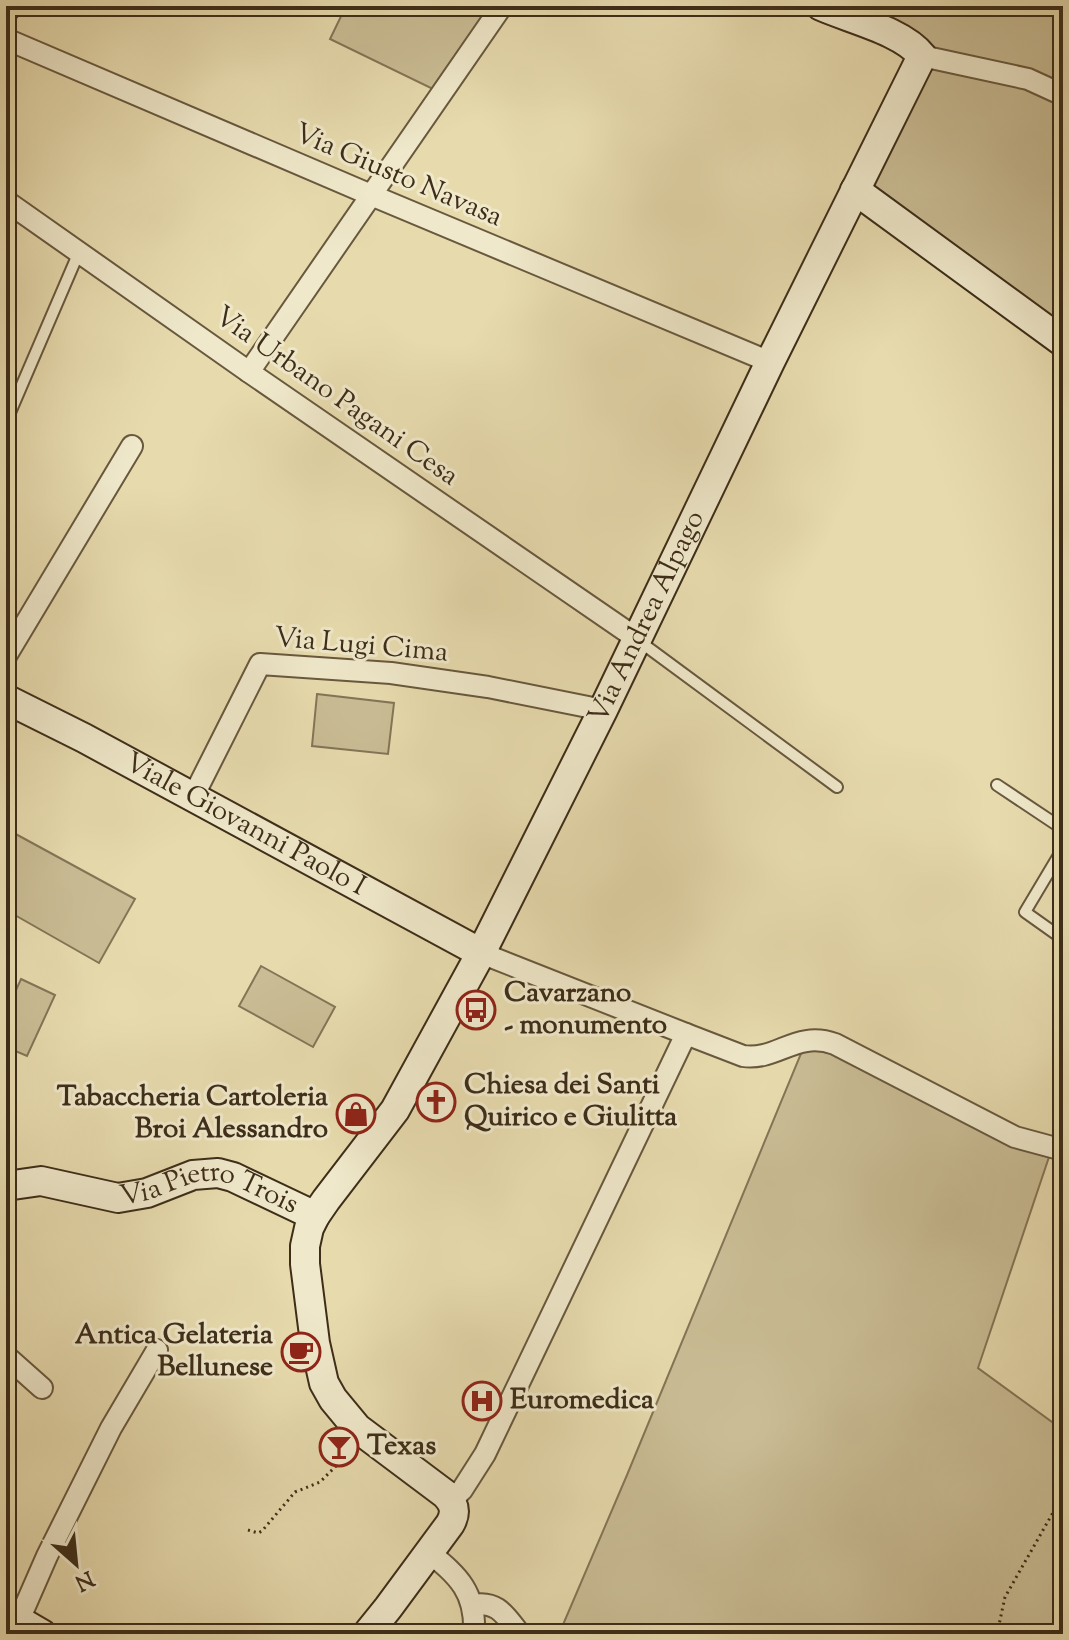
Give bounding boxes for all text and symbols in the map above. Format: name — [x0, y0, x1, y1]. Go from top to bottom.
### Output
street label: Via Giusto Navasa — [288, 114, 508, 238]
street label: Via Urbano Pagani Cesa — [206, 297, 466, 497]
street label: Via Andrea Alpago — [579, 504, 716, 731]
street label: Via Lugi Cima — [272, 618, 450, 674]
street label: Viale Giovanni Paolo I — [117, 743, 373, 907]
place label: Cavarzano - monumento — [504, 974, 667, 1046]
bus stop icon: Cavarzano - monumento — [455, 989, 497, 1031]
place label: Chiesa dei Santi Quirico e Giulitta — [464, 1066, 677, 1138]
place label: Tabaccheria Cartoleria Broi Alessandro — [57, 1078, 328, 1150]
church icon: Chiesa dei Santi Quirico e Giulitta — [415, 1081, 457, 1123]
shop icon: Tabaccheria Cartoleria Broi Alessandro — [335, 1093, 377, 1135]
street label: Via Pietro Trois — [117, 1153, 305, 1225]
place label: Antica Gelateria Bellunese — [75, 1316, 273, 1388]
cafe icon: Antica Gelateria Bellunese — [280, 1331, 322, 1373]
hospital icon: Euromedica — [461, 1380, 503, 1422]
place label: Euromedica — [510, 1381, 654, 1421]
bar icon: Texas — [318, 1426, 360, 1468]
place label: Texas — [367, 1427, 436, 1467]
north arrow — [36, 1524, 116, 1604]
text: N — [68, 1561, 99, 1598]

